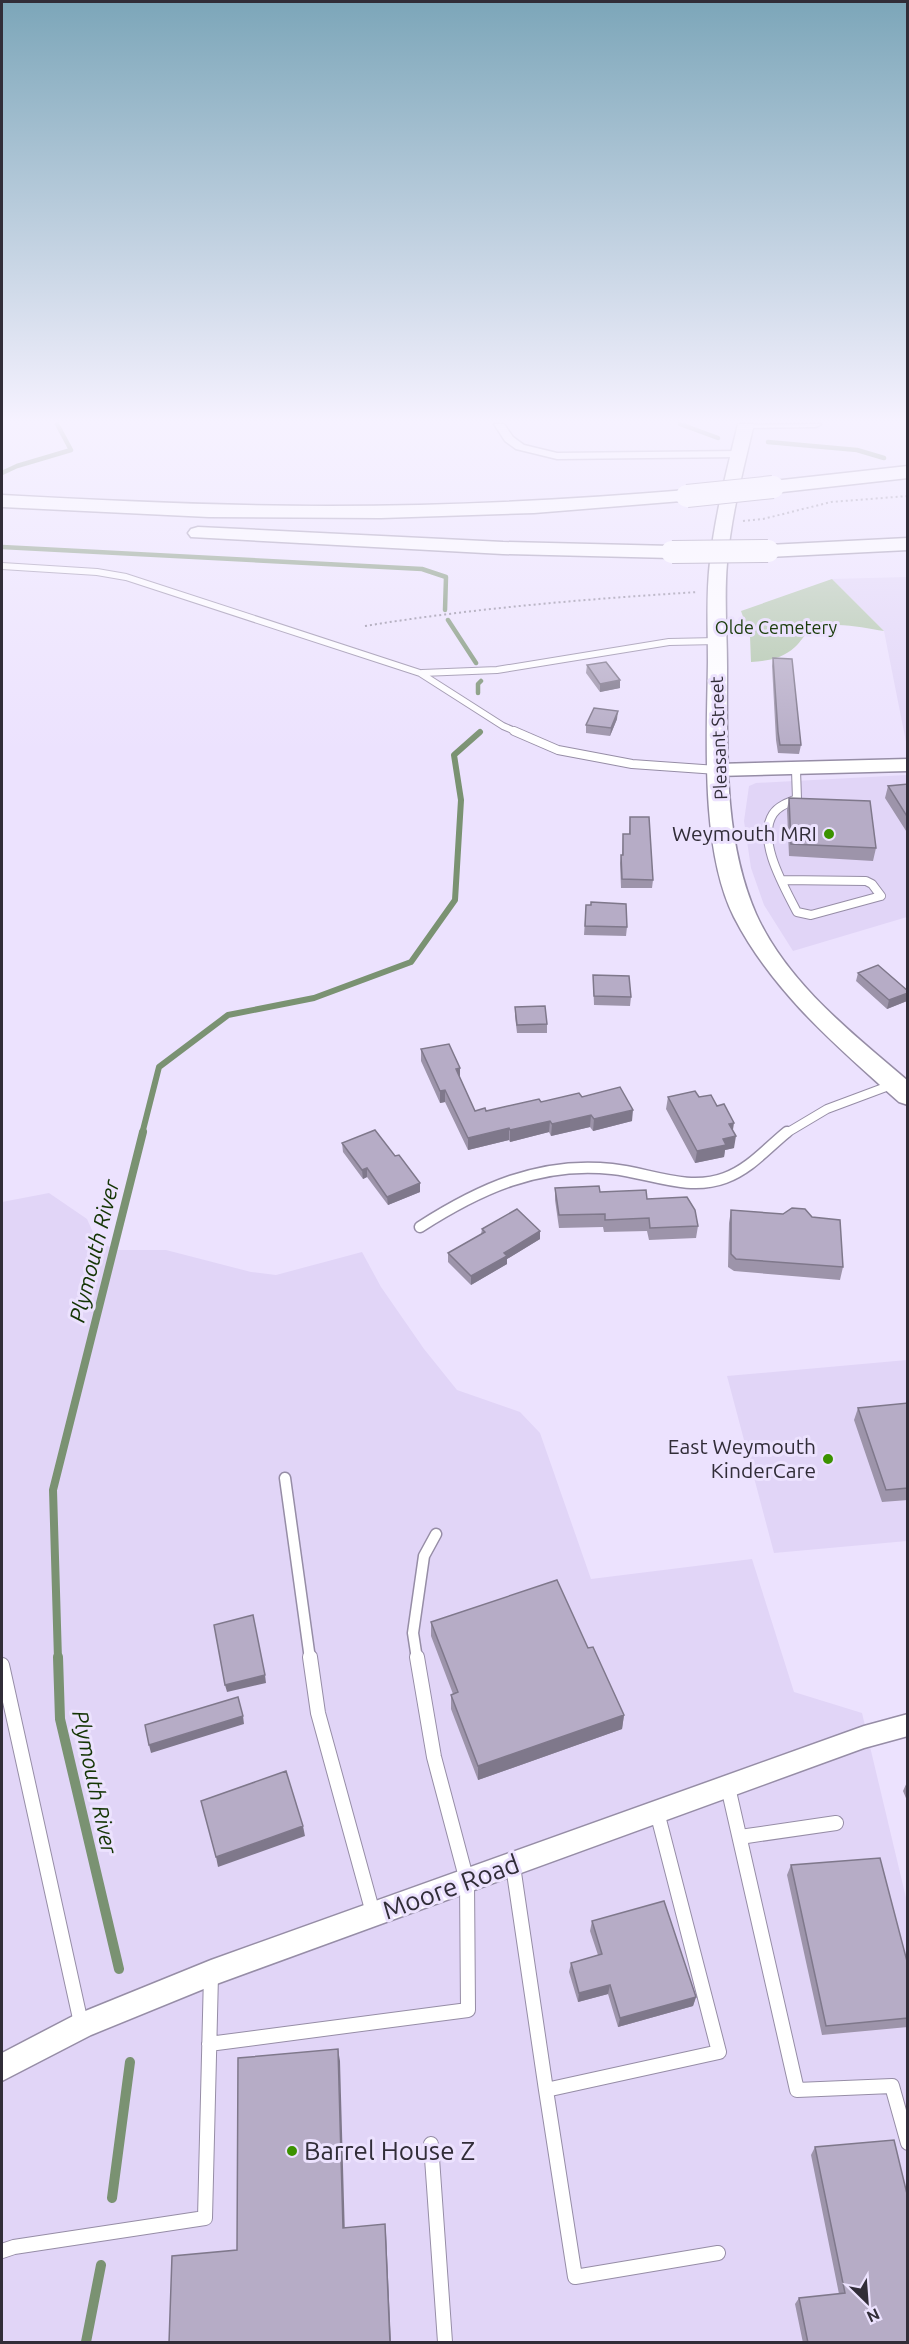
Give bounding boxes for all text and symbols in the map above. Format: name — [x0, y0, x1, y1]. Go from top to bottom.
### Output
park label: Olde Cemetery — [715, 617, 838, 637]
street label: Pleasant Street — [706, 676, 730, 800]
place label: Weymouth MRI — [672, 821, 817, 845]
marker: Weymouth MRI — [822, 827, 836, 841]
water label: Plymouth River — [64, 1176, 123, 1325]
place label: East Weymouth KinderCare — [668, 1434, 816, 1482]
marker: East Weymouth KinderCare — [821, 1452, 835, 1466]
water label: Plymouth River — [68, 1708, 123, 1857]
street label: Moore Road — [379, 1848, 523, 1925]
place label: Barrel House Z — [304, 2136, 475, 2165]
marker: Barrel House Z — [285, 2144, 299, 2158]
north arrow — [837, 2272, 897, 2332]
text: N — [864, 2305, 883, 2326]

